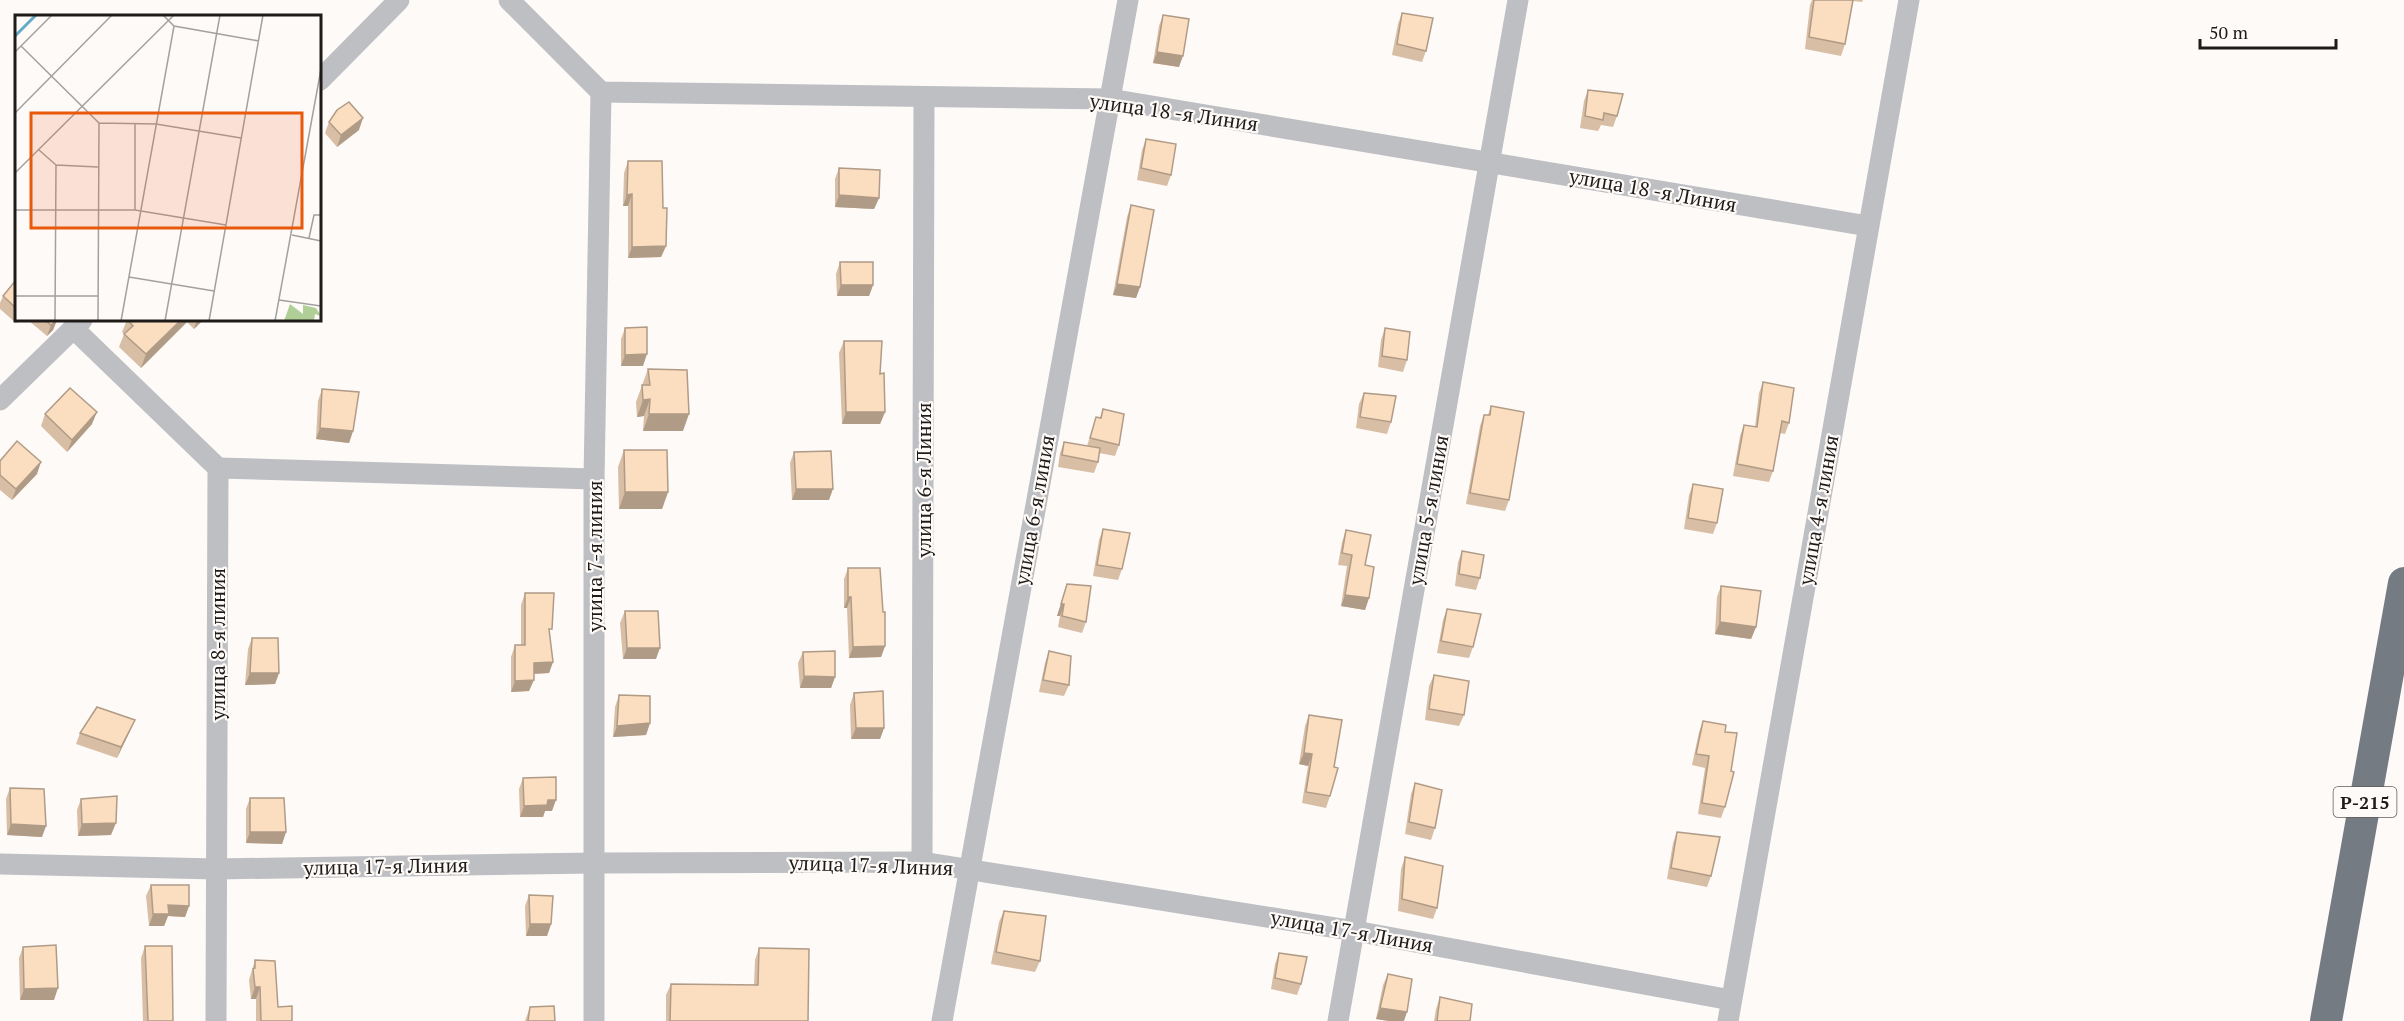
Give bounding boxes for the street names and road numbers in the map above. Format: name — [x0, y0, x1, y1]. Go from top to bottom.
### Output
street label: улица 18 -я Линия — [1087, 87, 1260, 137]
street label: улица 18 -я Линия — [1566, 162, 1739, 218]
street label: улица 6-я Линия — [910, 403, 937, 558]
street label: улица 6-я линия — [1007, 433, 1061, 588]
street label: улица 5-я линия — [1401, 433, 1455, 588]
street label: улица 4-я линия — [1791, 433, 1845, 588]
street label: улица 7-я линия — [581, 480, 608, 633]
street label: улица 8-я линия — [204, 568, 231, 721]
road number: Р-215 — [2334, 787, 2396, 817]
street label: улица 17-я Линия — [787, 849, 954, 881]
street label: улица 17-я Линия — [302, 851, 469, 881]
street label: улица 17-я Линия — [1268, 903, 1435, 959]

